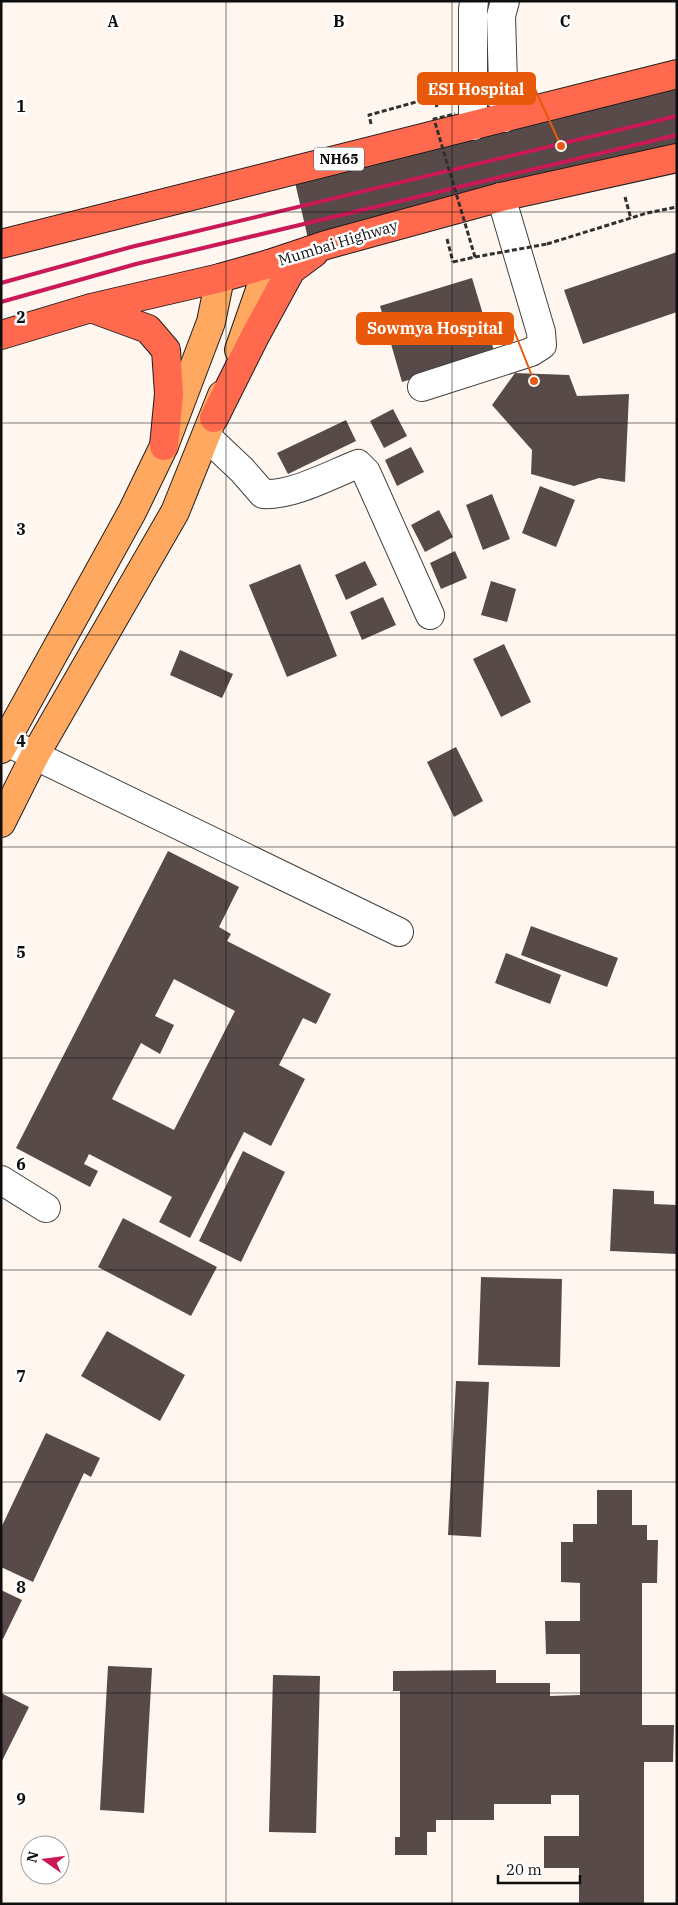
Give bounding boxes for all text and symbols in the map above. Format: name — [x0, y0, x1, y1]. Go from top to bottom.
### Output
text: A — [107, 11, 119, 31]
text: B — [333, 11, 345, 31]
text: C — [560, 11, 570, 31]
callout: ESI Hospital — [418, 73, 535, 104]
text: ESI Hospital — [428, 79, 524, 99]
text: 1 — [16, 96, 26, 116]
road number: NH65 — [314, 148, 364, 170]
street label: Mumbai Highway — [276, 215, 400, 270]
text: 2 — [16, 307, 26, 327]
callout: Sowmya Hospital — [357, 313, 513, 344]
text: Sowmya Hospital — [367, 318, 503, 338]
text: 3 — [16, 519, 26, 539]
text: 4 — [16, 731, 26, 751]
text: 5 — [16, 942, 26, 962]
text: 6 — [16, 1154, 26, 1174]
text: 7 — [16, 1366, 26, 1386]
text: 8 — [16, 1577, 26, 1597]
text: 9 — [16, 1789, 26, 1809]
north arrow — [20, 1835, 70, 1885]
text: N — [22, 1849, 42, 1864]
scale bar — [498, 1852, 580, 1884]
text: 20 m — [506, 1860, 542, 1879]

